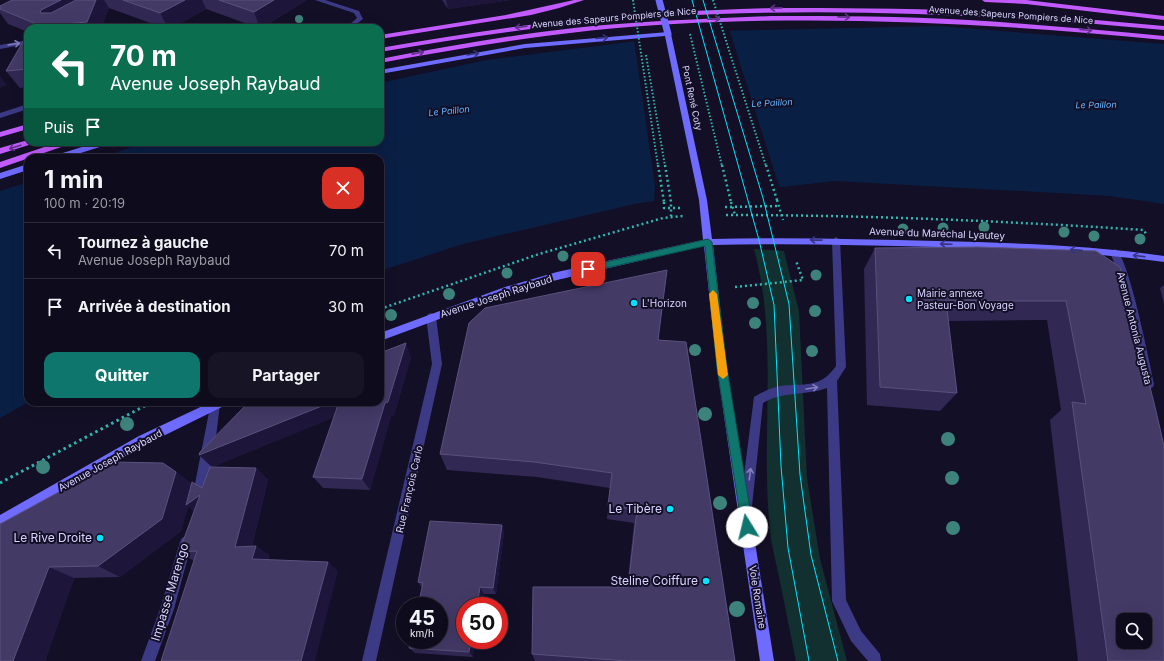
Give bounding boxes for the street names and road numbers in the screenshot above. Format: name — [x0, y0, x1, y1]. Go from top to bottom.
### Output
street label: Avenue des Sapeurs Pompiers de Nice — [928, 3, 1094, 26]
street label: Avenue des Sapeurs Pompiers de Nice — [531, 5, 697, 30]
street label: Pont René Coty — [680, 64, 705, 131]
street label: Avenue du Maréchal Lyautey — [869, 225, 1005, 241]
street label: Avenue Antonia Augusta — [1115, 270, 1155, 386]
street label: Avenue Joseph Raybaud — [439, 272, 553, 320]
street label: Avenue Joseph Raybaud — [56, 426, 164, 494]
street label: Rue François Carlo — [393, 444, 425, 534]
street label: Impasse Marengo — [148, 541, 192, 643]
street label: Voie Romaine — [747, 564, 769, 630]

